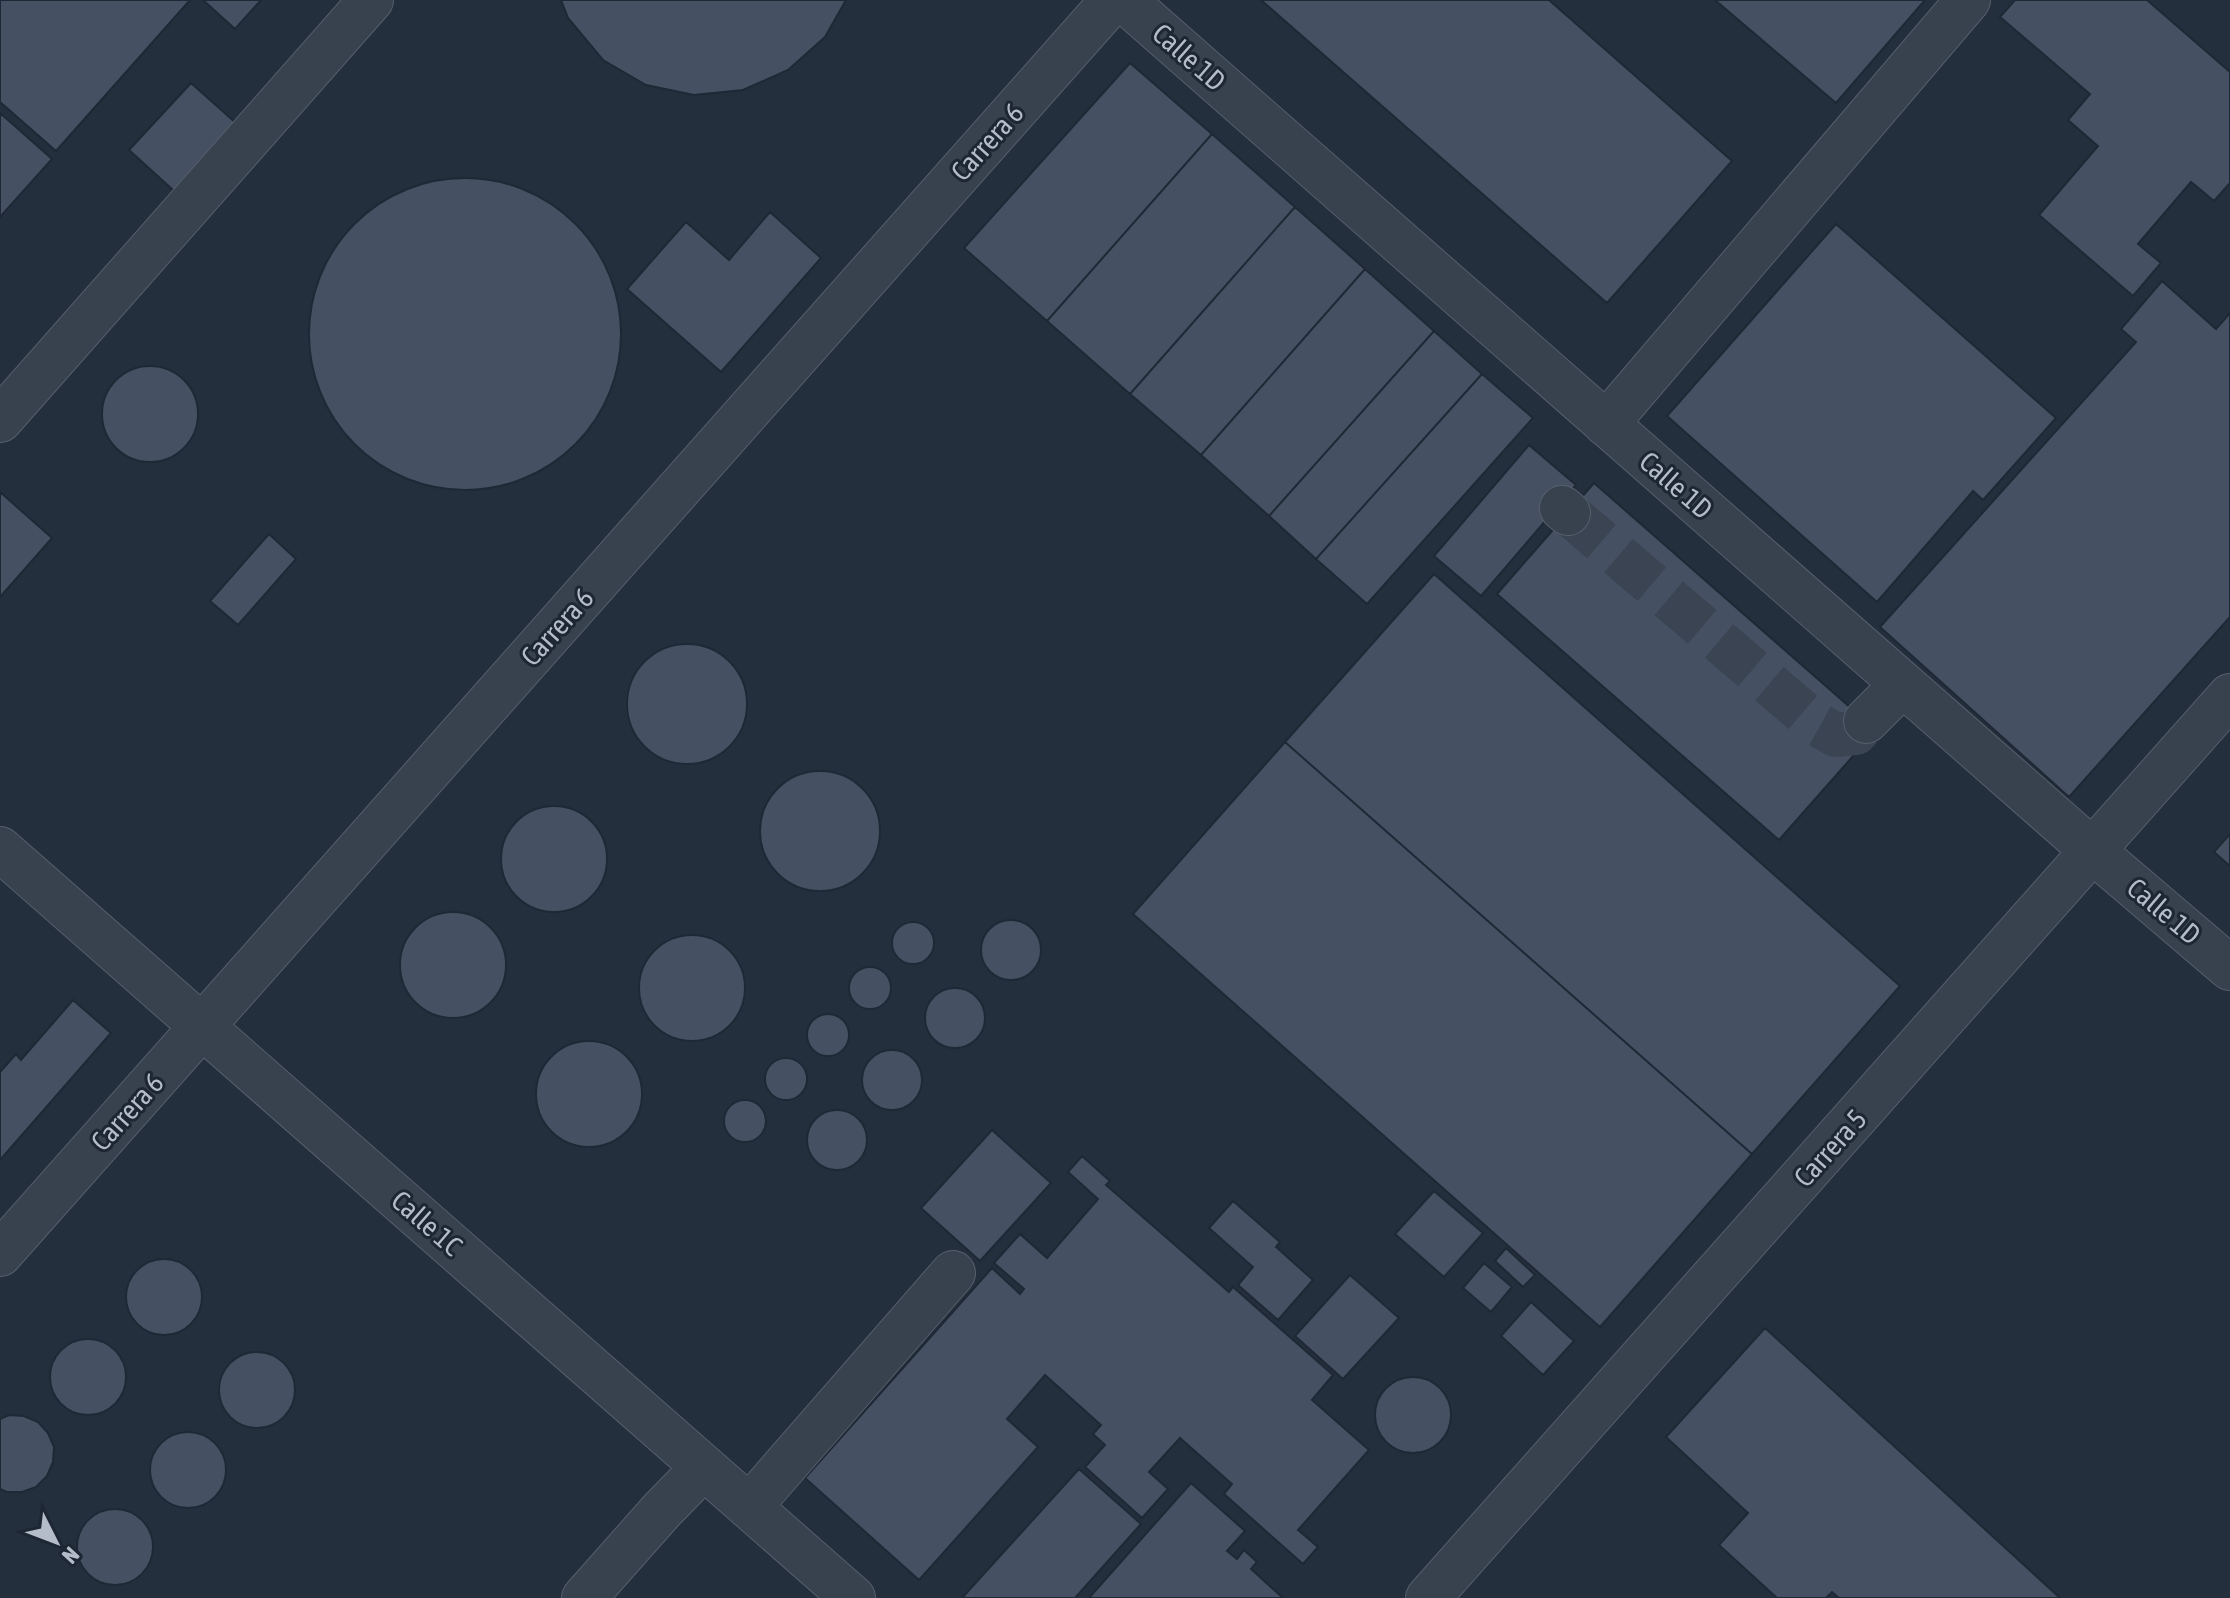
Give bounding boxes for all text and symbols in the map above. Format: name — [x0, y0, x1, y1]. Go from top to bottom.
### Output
street label: Calle 1D — [1146, 17, 1232, 97]
street label: Carrera 6 — [944, 97, 1030, 187]
street label: Calle 1D — [1633, 445, 1719, 525]
street label: Carrera 6 — [514, 582, 600, 672]
street label: Calle 1D — [2121, 871, 2207, 951]
street label: Carrera 6 — [84, 1067, 170, 1157]
street label: Carrera 5 — [1787, 1103, 1873, 1193]
street label: Calle 1C — [385, 1184, 469, 1262]
north arrow — [16, 1502, 96, 1582]
text: N — [57, 1542, 85, 1569]

